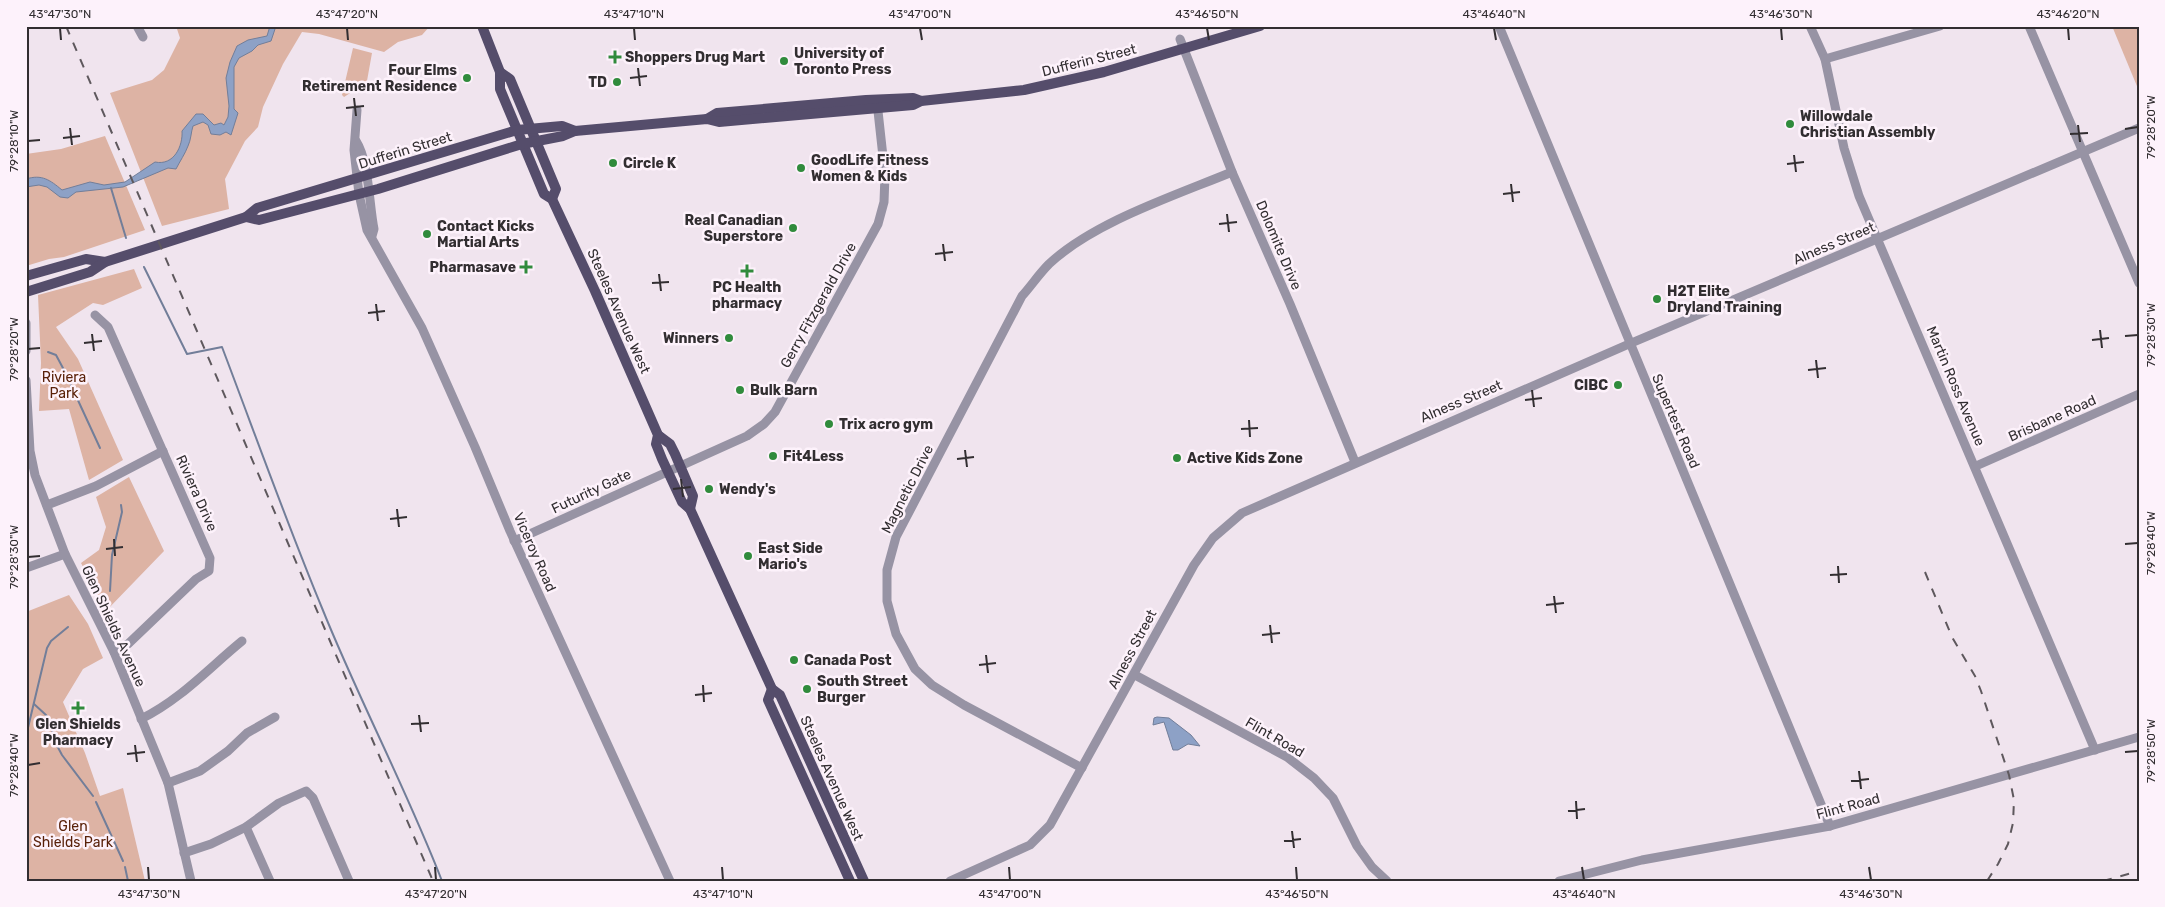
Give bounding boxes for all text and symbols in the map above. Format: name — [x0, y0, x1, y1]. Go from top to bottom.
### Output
text: 43°47'30"N — [29, 7, 91, 21]
text: 43°47'20"N — [316, 7, 378, 21]
text: 43°47'10"N — [604, 7, 664, 21]
text: 43°47'00"N — [889, 7, 951, 21]
text: 43°46'50"N — [1175, 7, 1239, 21]
text: 43°46'40"N — [1463, 7, 1525, 21]
text: 43°46'30"N — [1749, 7, 1813, 21]
text: 43°46'20"N — [2036, 7, 2100, 21]
street label: Dufferin Street — [1040, 40, 1139, 80]
place label: University of Toronto Press — [794, 45, 892, 78]
place label: Shoppers Drug Mart — [625, 49, 765, 66]
marker: Shoppers Drug Mart — [609, 51, 621, 63]
marker: University of Toronto Press — [778, 55, 790, 67]
place label: Four Elms Retirement Residence — [302, 62, 457, 95]
marker: Four Elms Retirement Residence — [461, 72, 473, 84]
place label: TD — [588, 74, 607, 91]
marker: TD — [611, 76, 623, 88]
text: 79°28'20"W — [2144, 95, 2158, 159]
place label: Willowdale Christian Assembly — [1800, 108, 1936, 141]
text: 79°28'10"W — [7, 110, 21, 172]
marker: Willowdale Christian Assembly — [1784, 118, 1796, 130]
street label: Dufferin Street — [356, 128, 454, 173]
place label: GoodLife Fitness Women & Kids — [811, 152, 929, 185]
place label: Circle K — [623, 155, 677, 172]
marker: Circle K — [607, 157, 619, 169]
marker: GoodLife Fitness Women & Kids — [795, 162, 807, 174]
street label: Dolomite Drive — [1252, 198, 1305, 293]
place label: Real Canadian Superstore — [684, 212, 783, 245]
place label: Contact Kicks Martial Arts — [437, 218, 534, 251]
street label: Alness Street — [1791, 218, 1878, 268]
marker: Real Canadian Superstore — [787, 222, 799, 234]
marker: Contact Kicks Martial Arts — [421, 228, 433, 240]
street label: Gerry Fitzgerald Drive — [777, 239, 860, 371]
street label: Steeles Avenue West — [583, 246, 654, 377]
place label: Pharmasave — [430, 259, 516, 276]
marker: Pharmasave — [520, 261, 532, 273]
marker: PC Health pharmacy — [741, 265, 753, 277]
place label: PC Health pharmacy — [712, 279, 783, 312]
place label: H2T Elite Dryland Training — [1667, 283, 1782, 316]
marker: H2T Elite Dryland Training — [1651, 293, 1663, 305]
text: 79°28'30"W — [2144, 303, 2158, 367]
text: 79°28'20"W — [7, 317, 21, 381]
street label: Martin Ross Avenue — [1923, 324, 1989, 449]
place label: Winners — [663, 330, 719, 347]
marker: Winners — [723, 332, 735, 344]
park label: Riviera Park — [42, 369, 86, 402]
street label: Supertest Road — [1648, 371, 1703, 471]
street label: Alness Street — [1418, 376, 1505, 426]
place label: CIBC — [1574, 377, 1608, 394]
marker: CIBC — [1612, 379, 1624, 391]
place label: Bulk Barn — [750, 382, 817, 399]
marker: Bulk Barn — [734, 384, 746, 396]
street label: Brisbane Road — [2006, 392, 2099, 445]
place label: Trix acro gym — [839, 416, 933, 433]
marker: Trix acro gym — [823, 418, 835, 430]
street label: Magnetic Drive — [878, 442, 937, 536]
place label: Fit4Less — [783, 448, 844, 465]
marker: Fit4Less — [767, 450, 779, 462]
place label: Active Kids Zone — [1187, 450, 1303, 467]
street label: Riviera Drive — [172, 452, 221, 534]
marker: Active Kids Zone — [1171, 452, 1183, 464]
street label: Futurity Gate — [549, 466, 634, 517]
place label: Wendy's — [719, 481, 776, 498]
marker: Wendy's — [703, 483, 715, 495]
street label: Viceroy Road — [509, 510, 560, 594]
text: 79°28'40"W — [2144, 511, 2158, 575]
text: 79°28'30"W — [7, 525, 21, 589]
place label: East Side Mario's — [758, 540, 823, 573]
marker: East Side Mario's — [742, 550, 754, 562]
street label: Glen Shields Avenue — [78, 563, 149, 690]
street label: Alness Street — [1104, 606, 1161, 692]
place label: Canada Post — [804, 652, 892, 669]
marker: Canada Post — [788, 654, 800, 666]
place label: South Street Burger — [817, 673, 908, 706]
marker: South Street Burger — [801, 683, 813, 695]
marker: Glen Shields Pharmacy — [72, 702, 84, 714]
street label: Steeles Avenue West — [796, 713, 867, 844]
street label: Flint Road — [1242, 714, 1307, 761]
place label: Glen Shields Pharmacy — [35, 716, 121, 749]
text: 79°28'50"W — [2144, 719, 2158, 783]
text: 79°28'40"W — [7, 733, 21, 797]
street label: Flint Road — [1814, 790, 1882, 823]
park label: Glen Shields Park — [33, 818, 114, 851]
text: 43°47'30"N — [118, 887, 180, 901]
text: 43°47'20"N — [405, 887, 467, 901]
text: 43°47'10"N — [693, 887, 753, 901]
text: 43°47'00"N — [979, 887, 1041, 901]
text: 43°46'50"N — [1265, 887, 1329, 901]
text: 43°46'40"N — [1553, 887, 1615, 901]
text: 43°46'30"N — [1839, 887, 1903, 901]

